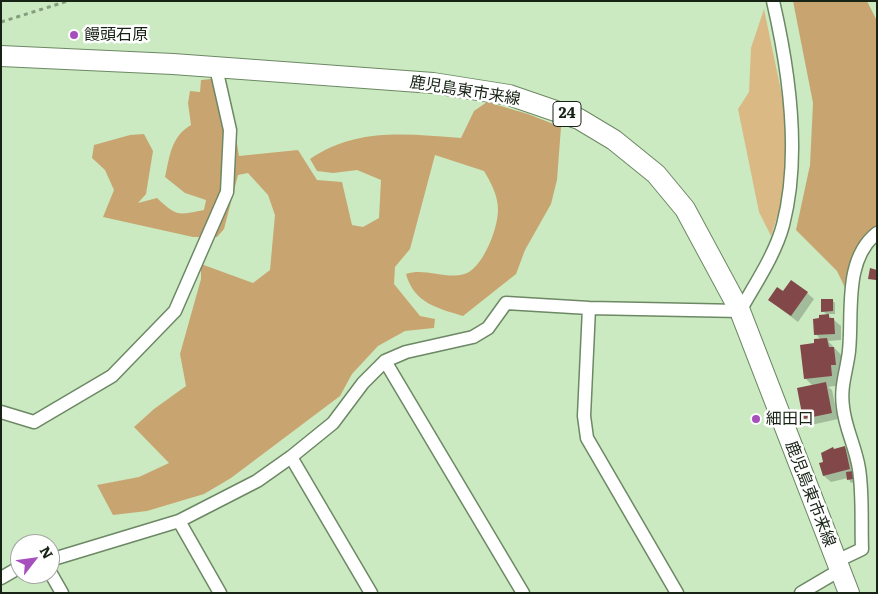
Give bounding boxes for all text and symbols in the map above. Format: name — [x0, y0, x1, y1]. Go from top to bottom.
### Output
place label: 饅頭石原 — [84, 25, 148, 45]
marker: 饅頭石原 — [68, 29, 80, 41]
street label: 鹿児島東市来線 — [408, 73, 522, 109]
road number: 24 — [553, 102, 581, 126]
place label: 細田口 — [766, 409, 814, 429]
marker: 細田口 — [750, 413, 762, 425]
street label: 鹿児島東市来線 — [781, 438, 839, 550]
north arrow — [10, 534, 60, 584]
text: N — [36, 542, 59, 562]

